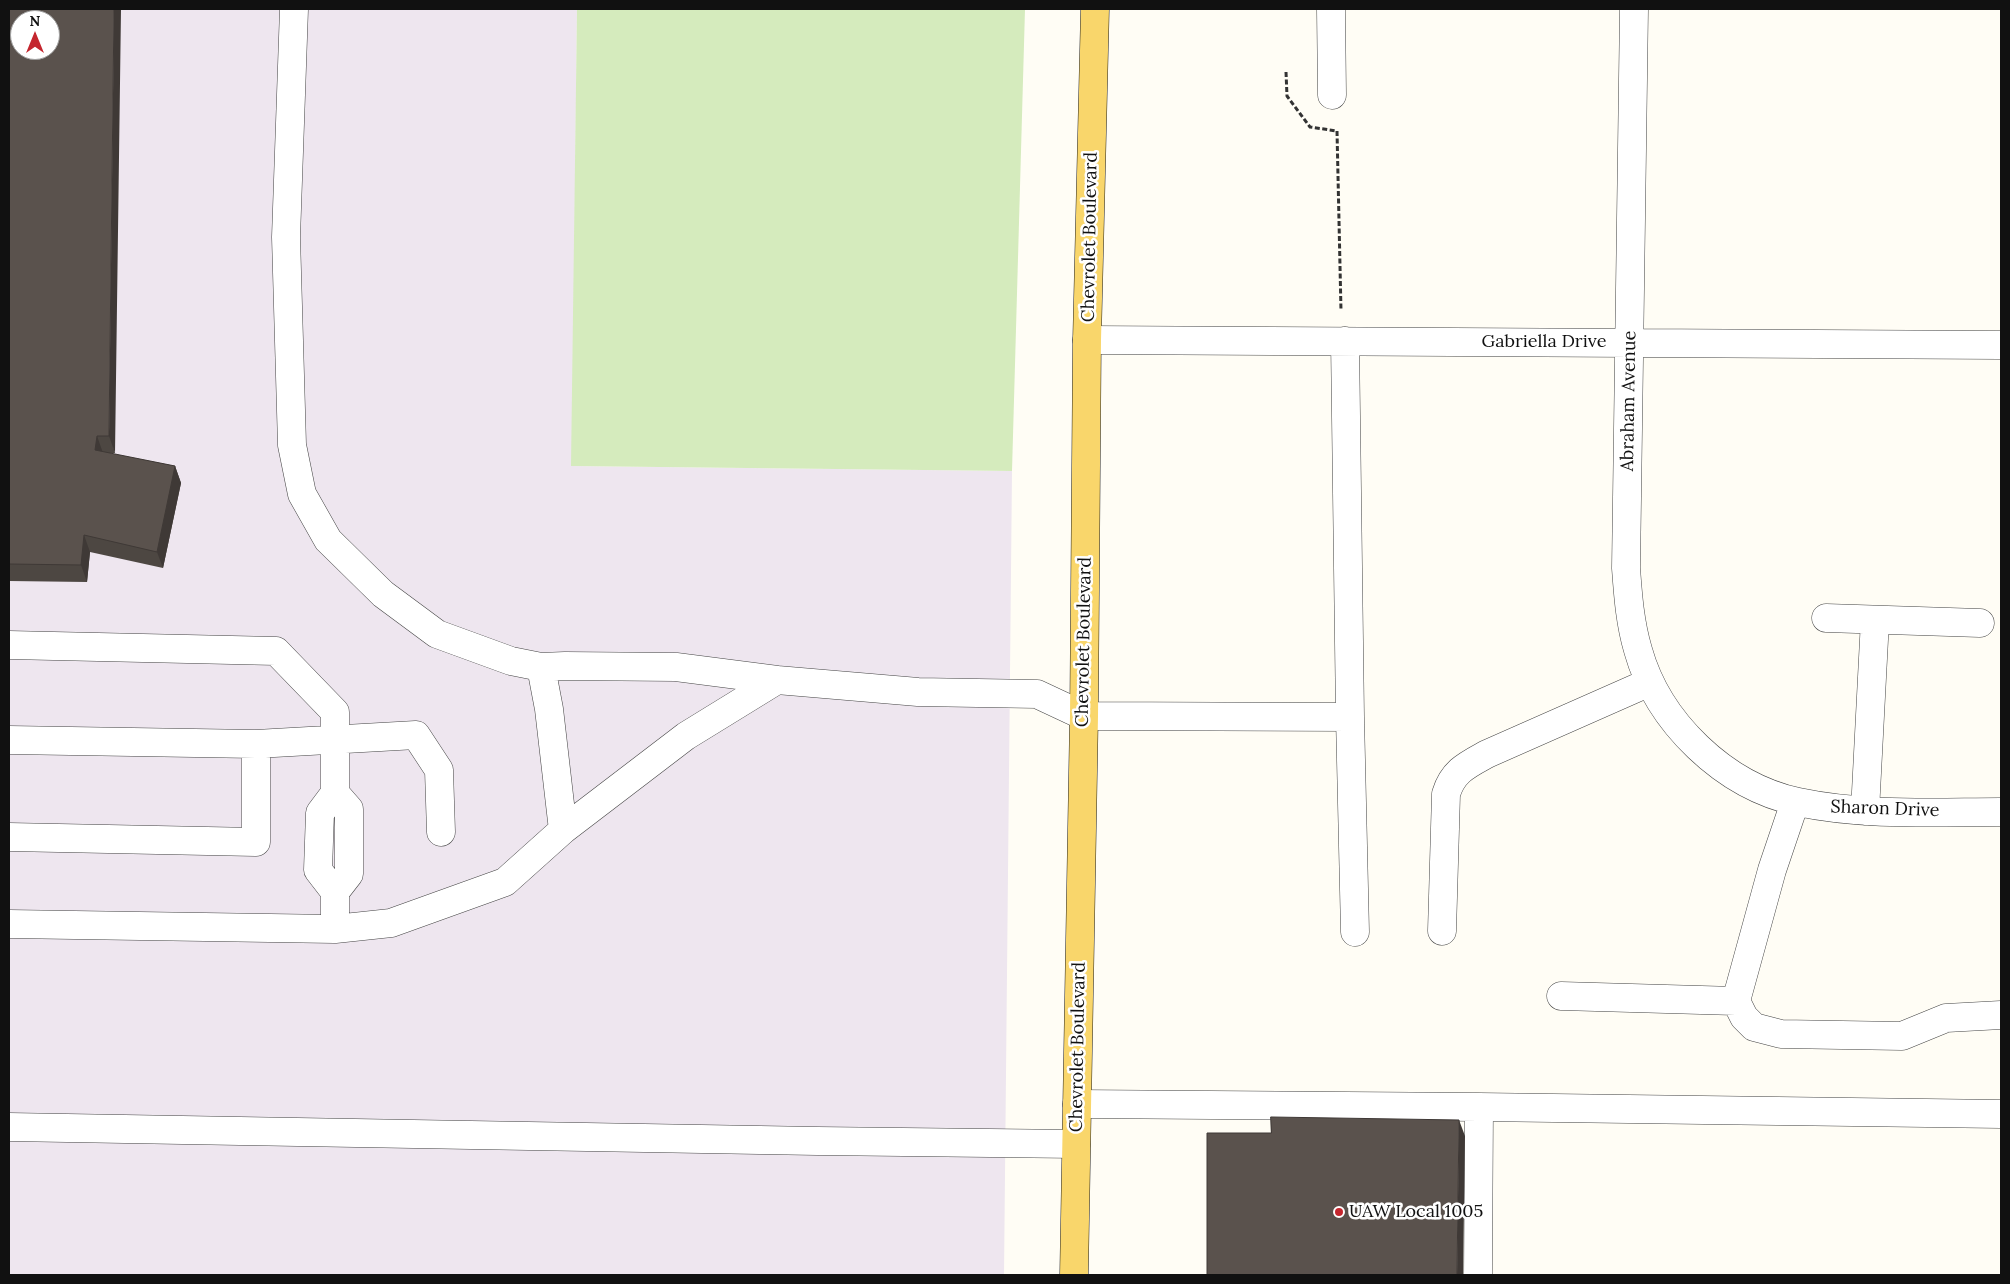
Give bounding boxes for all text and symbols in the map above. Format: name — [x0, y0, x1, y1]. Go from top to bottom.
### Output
north arrow — [10, 10, 60, 60]
text: N — [30, 12, 40, 30]
street label: Chevrolet Boulevard — [1078, 152, 1102, 322]
street label: Abraham Avenue — [1617, 330, 1641, 472]
street label: Gabriella Drive — [1482, 331, 1606, 353]
street label: Chevrolet Boulevard — [1072, 557, 1096, 727]
street label: Sharon Drive — [1830, 796, 1940, 822]
street label: Chevrolet Boulevard — [1066, 962, 1090, 1132]
place label: UAW Local 1005 — [1349, 1201, 1483, 1223]
marker: UAW Local 1005 — [1333, 1206, 1345, 1218]

